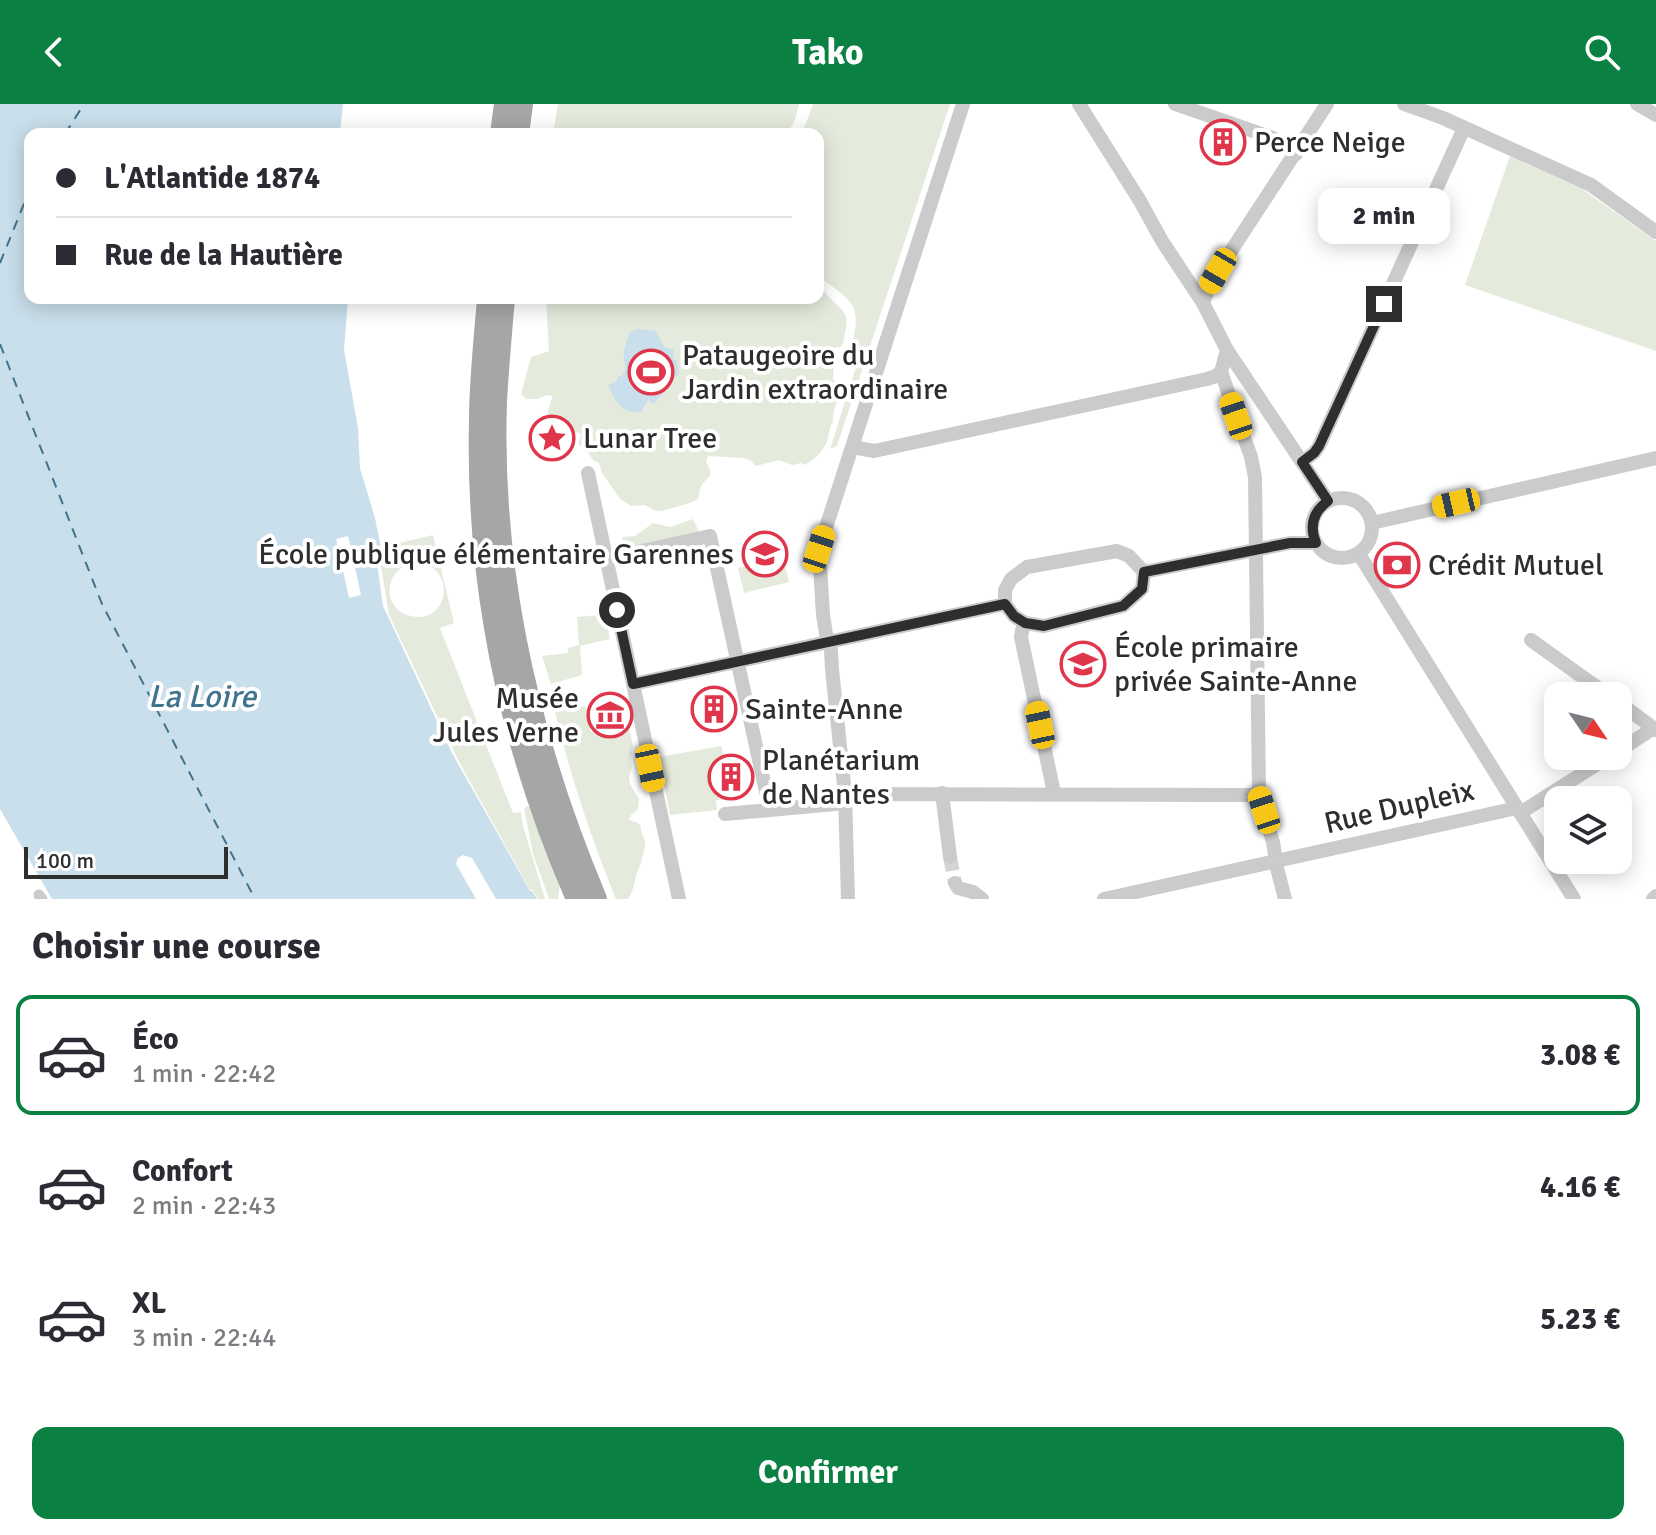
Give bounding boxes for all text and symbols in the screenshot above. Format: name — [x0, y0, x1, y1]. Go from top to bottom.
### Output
icon: back — [32, 30, 76, 74]
text: Tako — [792, 30, 864, 75]
icon: search — [1580, 30, 1624, 74]
building icon: Perce Neige — [1199, 118, 1247, 166]
place label: Perce Neige — [1254, 124, 1406, 161]
text: L'Atlantide 1874 — [104, 160, 320, 197]
callout: 2 min — [1318, 188, 1450, 244]
text: 2 min — [1353, 200, 1415, 232]
text: Rue de la Hautière — [104, 237, 343, 274]
car — [1196, 244, 1240, 298]
route end — [1366, 286, 1402, 322]
place label: Pataugeoire du Jardin extraordinaire — [682, 337, 948, 408]
sports icon: Pataugeoire du Jardin extraordinaire — [627, 348, 675, 396]
car — [1217, 389, 1255, 443]
place icon: Lunar Tree — [528, 414, 576, 462]
place label: Lunar Tree — [583, 420, 717, 457]
car — [1430, 486, 1482, 520]
car — [800, 522, 838, 576]
school or university icon: École publique élémentaire Garennes — [741, 530, 789, 578]
place label: École publique élémentaire Garennes — [258, 536, 734, 573]
bank icon: Crédit Mutuel — [1373, 541, 1421, 589]
place label: Crédit Mutuel — [1428, 547, 1604, 584]
route start — [599, 592, 635, 628]
place label: École primaire privée Sainte-Anne — [1114, 629, 1357, 700]
school or university icon: École primaire privée Sainte-Anne — [1059, 640, 1107, 688]
water label: La Loire — [148, 677, 258, 716]
place label: Musée Jules Verne — [433, 680, 579, 751]
north arrow — [1544, 682, 1632, 770]
map controls — [1544, 682, 1632, 874]
building icon: Sainte-Anne — [690, 685, 738, 733]
museum icon: Musée Jules Verne — [586, 691, 634, 739]
place label: Sainte-Anne — [745, 691, 903, 728]
car — [1023, 699, 1057, 751]
car — [633, 742, 667, 794]
place label: Planétarium de Nantes — [762, 742, 920, 813]
building icon: Planétarium de Nantes — [707, 753, 755, 801]
street label: Rue Dupleix — [1321, 772, 1478, 842]
car — [1245, 783, 1283, 837]
button: layers — [1544, 786, 1632, 874]
scale bar — [24, 843, 228, 879]
text: 100 m — [36, 847, 94, 874]
text: Choisir une course — [32, 924, 321, 969]
icon: car — [36, 1019, 108, 1091]
text: Éco — [132, 1021, 179, 1058]
text: 3.08 € — [1540, 1037, 1620, 1074]
text: 1 min · 22:42 — [132, 1058, 276, 1090]
icon: car — [36, 1151, 108, 1223]
text: Confort — [132, 1153, 233, 1190]
text: 4.16 € — [1540, 1169, 1620, 1206]
text: 2 min · 22:43 — [132, 1190, 276, 1222]
icon: car — [36, 1283, 108, 1355]
text: XL — [132, 1285, 166, 1322]
text: 5.23 € — [1540, 1301, 1620, 1338]
text: 3 min · 22:44 — [132, 1322, 276, 1354]
button: Confirmer — [32, 1427, 1624, 1519]

